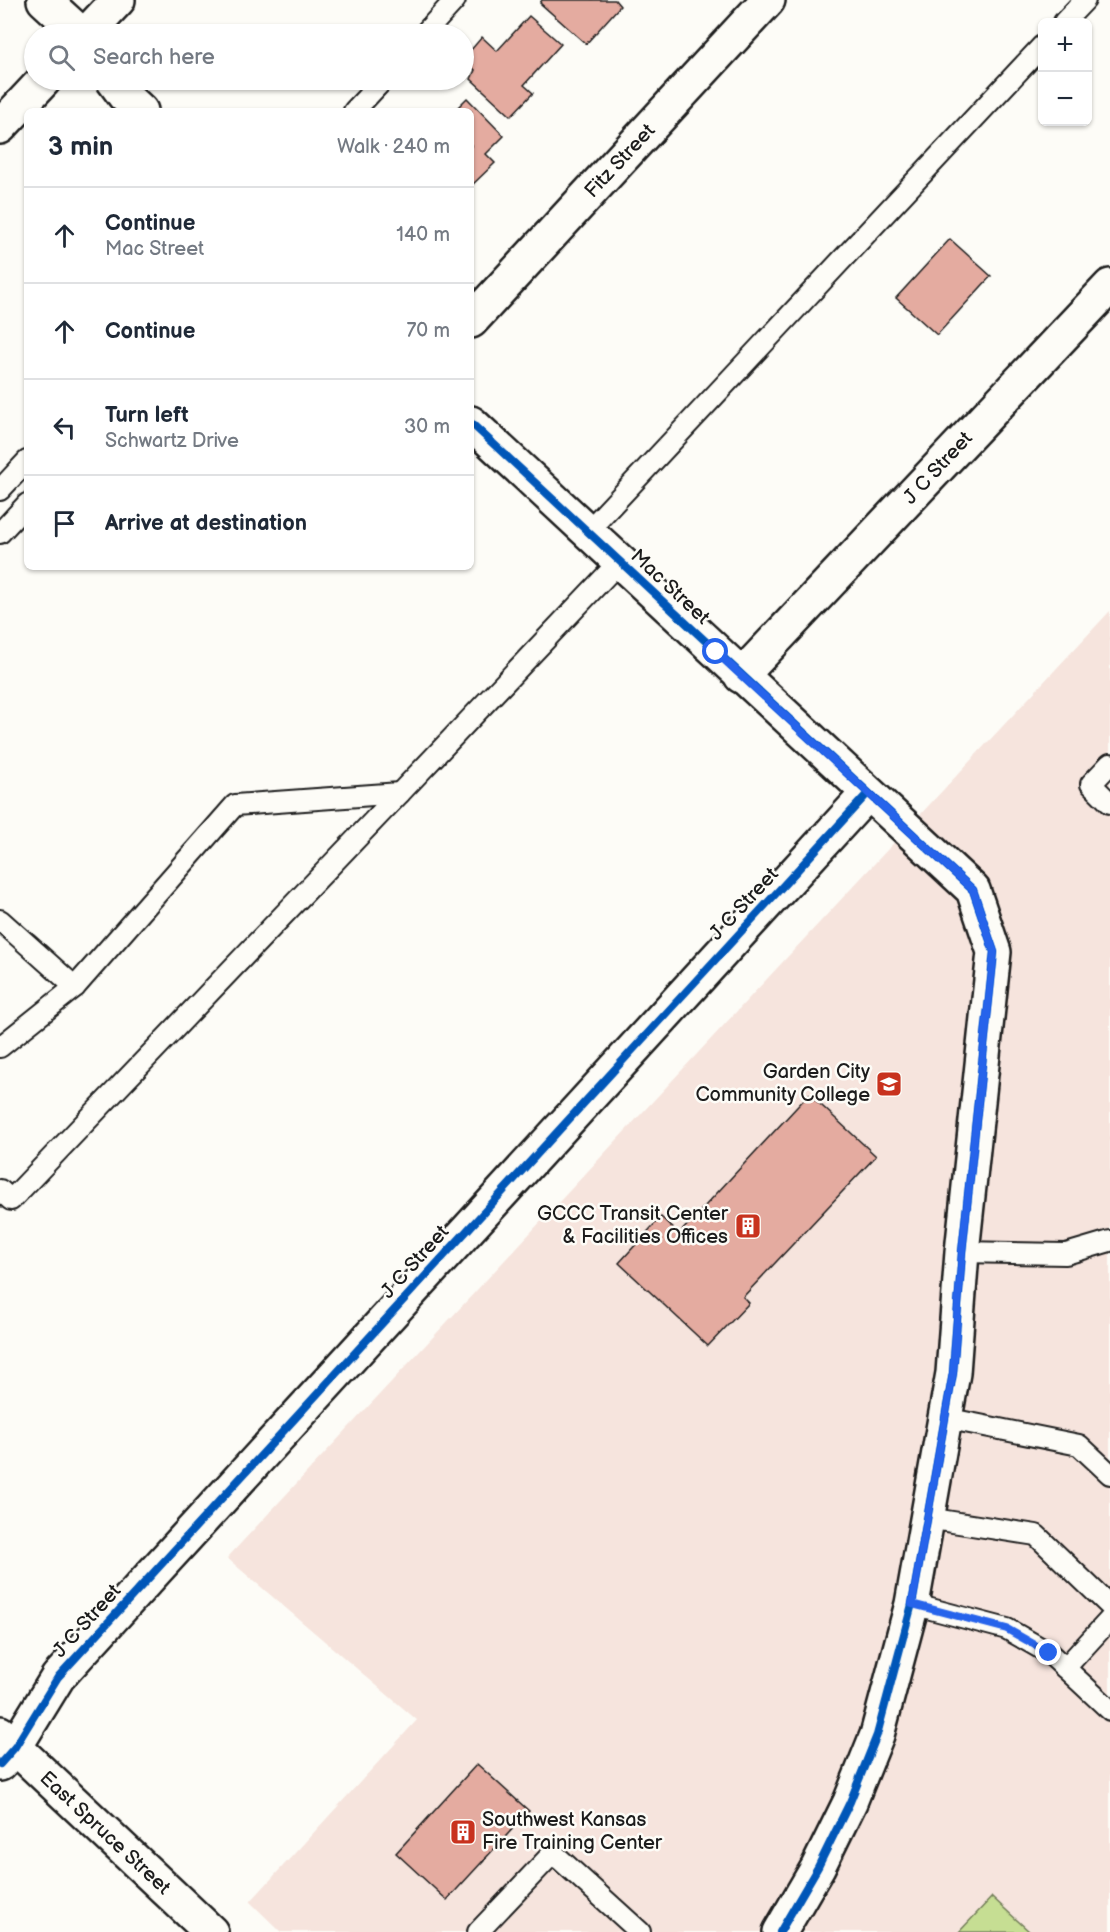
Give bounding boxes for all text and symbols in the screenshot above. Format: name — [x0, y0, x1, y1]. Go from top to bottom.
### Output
map controls — [1038, 18, 1092, 126]
button: + — [1038, 18, 1092, 72]
search box — [24, 24, 474, 90]
icon: search — [45, 41, 78, 74]
text: Search here — [93, 44, 215, 71]
button: − — [1038, 72, 1092, 126]
street label: Fitz Street — [580, 119, 660, 203]
text: 3 min — [48, 132, 113, 163]
text: Walk · 240 m — [337, 135, 450, 159]
text: Continue — [105, 210, 195, 237]
icon: ahead — [48, 219, 81, 252]
text: 140 m — [396, 223, 450, 247]
text: Mac Street — [105, 237, 204, 261]
icon: ahead — [48, 315, 81, 348]
text: Continue — [105, 318, 195, 345]
text: 70 m — [406, 319, 450, 343]
text: Turn left — [105, 402, 189, 429]
icon: left — [48, 411, 81, 444]
text: 30 m — [404, 415, 450, 439]
street label: J C Street — [898, 427, 978, 509]
text: Schwartz Drive — [105, 429, 239, 453]
icon: arrive — [48, 507, 81, 540]
text: Arrive at destination — [105, 510, 307, 537]
street label: Mac Street — [626, 544, 714, 630]
route start — [702, 638, 728, 664]
street label: J C Street — [704, 863, 784, 945]
place label: Garden City Community College — [695, 1060, 870, 1107]
school or university icon: Garden City Community College — [874, 1069, 904, 1099]
place label: GCCC Transit Center & Facilities Offices — [537, 1202, 729, 1249]
building icon: GCCC Transit Center & Facilities Offices — [733, 1211, 763, 1241]
street label: J C Street — [376, 1220, 454, 1304]
street label: J C Street — [48, 1579, 126, 1663]
route end — [1035, 1639, 1061, 1665]
street label: East Spruce Street — [35, 1766, 175, 1900]
place label: Southwest Kansas Fire Training Center — [482, 1808, 663, 1855]
building icon: Southwest Kansas Fire Training Center — [448, 1817, 478, 1847]

